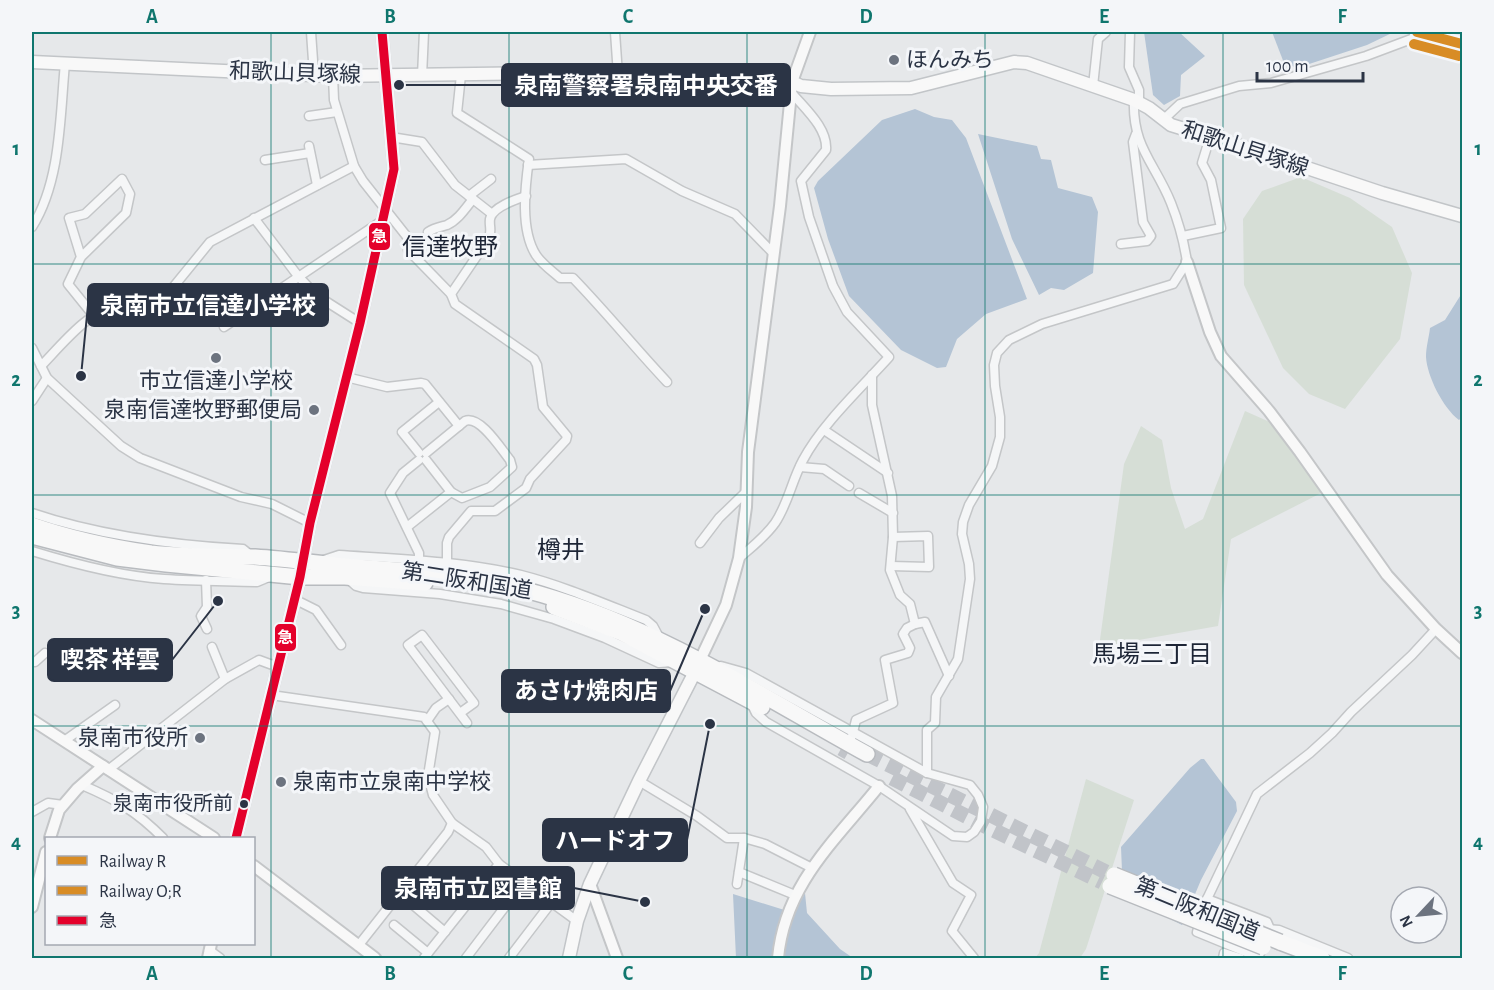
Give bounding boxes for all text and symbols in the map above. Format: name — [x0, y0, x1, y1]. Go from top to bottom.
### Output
text: A — [146, 7, 158, 27]
text: B — [384, 7, 396, 27]
text: C — [623, 7, 634, 27]
text: D — [859, 7, 873, 27]
text: E — [1099, 7, 1109, 27]
text: F — [1337, 7, 1347, 27]
scale bar — [1257, 45, 1364, 83]
place label: ほんみち — [906, 49, 994, 71]
marker: ほんみち — [887, 53, 901, 67]
text: 100 m — [1266, 58, 1309, 76]
street label: 和歌山貝塚線 — [229, 59, 361, 86]
callout: 泉南警察署泉南中央交番 — [502, 64, 790, 106]
text: 泉南警察署泉南中央交番 — [514, 73, 778, 99]
street label: 和歌山貝塚線 — [1179, 117, 1311, 180]
text: 1 — [12, 139, 20, 159]
text: 1 — [1474, 139, 1482, 159]
line badge: 急 — [368, 222, 391, 251]
text: 急 — [371, 228, 387, 245]
district label: 信達牧野 — [402, 234, 498, 260]
callout: 泉南市立信達小学校 — [88, 284, 328, 326]
text: 泉南市立信達小学校 — [100, 293, 316, 319]
marker: 市立信達小学校 — [209, 351, 223, 365]
place label: 市立信達小学校 — [139, 369, 293, 392]
text: 2 — [11, 370, 21, 390]
text: 2 — [1473, 370, 1483, 390]
place label: 泉南信達牧野郵便局 — [104, 398, 302, 421]
marker: 泉南信達牧野郵便局 — [307, 403, 321, 417]
district label: 樽井 — [537, 537, 585, 563]
street label: 第二阪和国道 — [400, 559, 534, 602]
text: 3 — [12, 601, 20, 621]
text: 3 — [1474, 601, 1482, 621]
line badge: 急 — [274, 623, 297, 652]
text: 急 — [277, 629, 293, 646]
callout: 喫茶 祥雲 — [48, 639, 172, 681]
district label: 馬場三丁目 — [1092, 642, 1212, 667]
text: 喫茶 祥雲 — [60, 647, 160, 673]
callout: あさけ焼肉店 — [502, 670, 670, 712]
text: あさけ焼肉店 — [514, 678, 658, 704]
place label: 泉南市役所 — [78, 726, 188, 749]
marker: 泉南市役所 — [193, 731, 207, 745]
place label: 泉南市立泉南中学校 — [293, 770, 491, 793]
marker: 泉南市立泉南中学校 — [274, 775, 288, 789]
place label: 泉南市役所前 — [113, 793, 233, 814]
marker: 泉南市役所前 — [238, 798, 250, 810]
callout: ハードオフ — [543, 819, 687, 861]
text: ハードオフ — [555, 829, 675, 854]
text: 4 — [11, 832, 21, 852]
text: 4 — [1473, 832, 1483, 852]
legend — [45, 837, 255, 945]
text: Railway R — [99, 853, 166, 871]
callout: 泉南市立図書館 — [382, 867, 574, 909]
street label: 第二阪和国道 — [1132, 873, 1263, 944]
text: 泉南市立図書館 — [394, 876, 562, 902]
text: Railway O;R — [99, 883, 182, 901]
north arrow — [1389, 885, 1449, 945]
text: 急 — [99, 911, 117, 931]
text: N — [1397, 913, 1416, 930]
text: A — [146, 964, 158, 984]
text: B — [384, 964, 396, 984]
text: C — [623, 964, 634, 984]
text: D — [859, 964, 873, 984]
text: E — [1099, 964, 1109, 984]
text: F — [1337, 964, 1347, 984]

